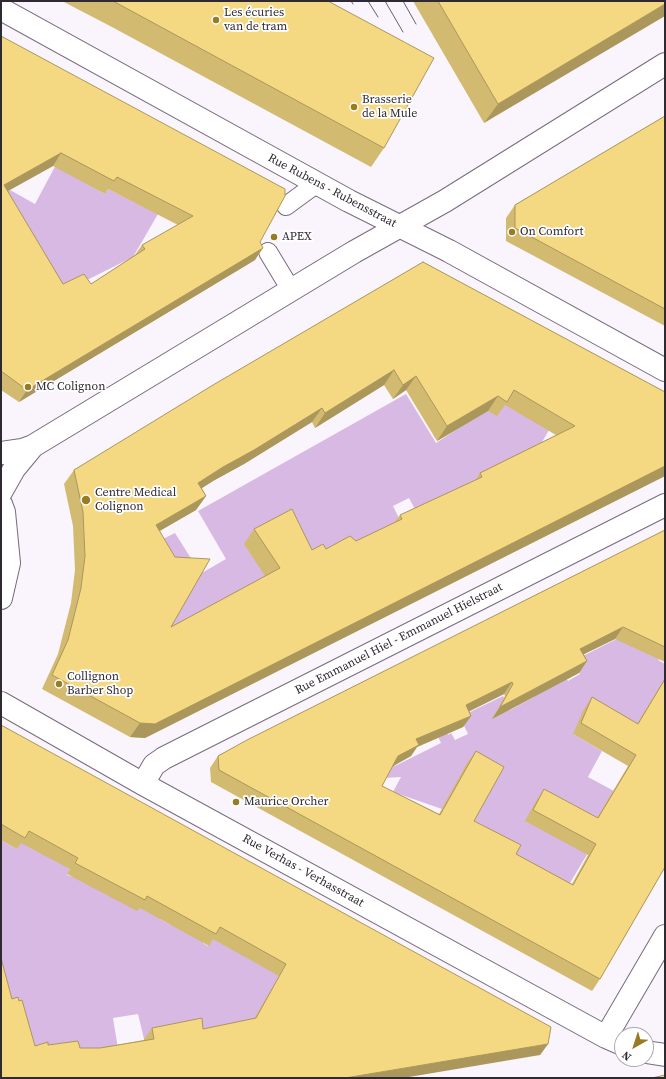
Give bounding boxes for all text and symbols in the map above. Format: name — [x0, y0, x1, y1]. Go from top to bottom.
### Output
place label: Les écuries van de tram — [224, 6, 287, 34]
marker: Les écuries van de tram — [211, 15, 221, 25]
place label: Brasserie de la Mule — [362, 93, 417, 121]
marker: Brasserie de la Mule — [349, 102, 359, 112]
street label: Rue Rubens - Rubensstraat — [265, 151, 399, 231]
place label: On Comfort — [520, 225, 583, 239]
marker: On Comfort — [507, 227, 517, 237]
place label: APEX — [282, 230, 312, 244]
marker: APEX — [269, 232, 279, 242]
place label: MC Colignon — [36, 380, 105, 394]
marker: MC Colignon — [23, 382, 33, 392]
place label: Centre Medical Colignon — [95, 486, 176, 514]
marker: Centre Medical Colignon — [80, 494, 92, 506]
street label: Rue Emmanuel Hiel - Emmanuel Hielstraat — [293, 580, 505, 698]
place label: Collignon Barber Shop — [67, 670, 133, 698]
marker: Collignon Barber Shop — [54, 679, 64, 689]
place label: Maurice Orcher — [244, 795, 329, 809]
marker: Maurice Orcher — [231, 797, 241, 807]
street label: Rue Verhas - Verhasstraat — [240, 832, 366, 910]
north arrow — [614, 1027, 654, 1067]
text: N — [619, 1048, 635, 1064]

